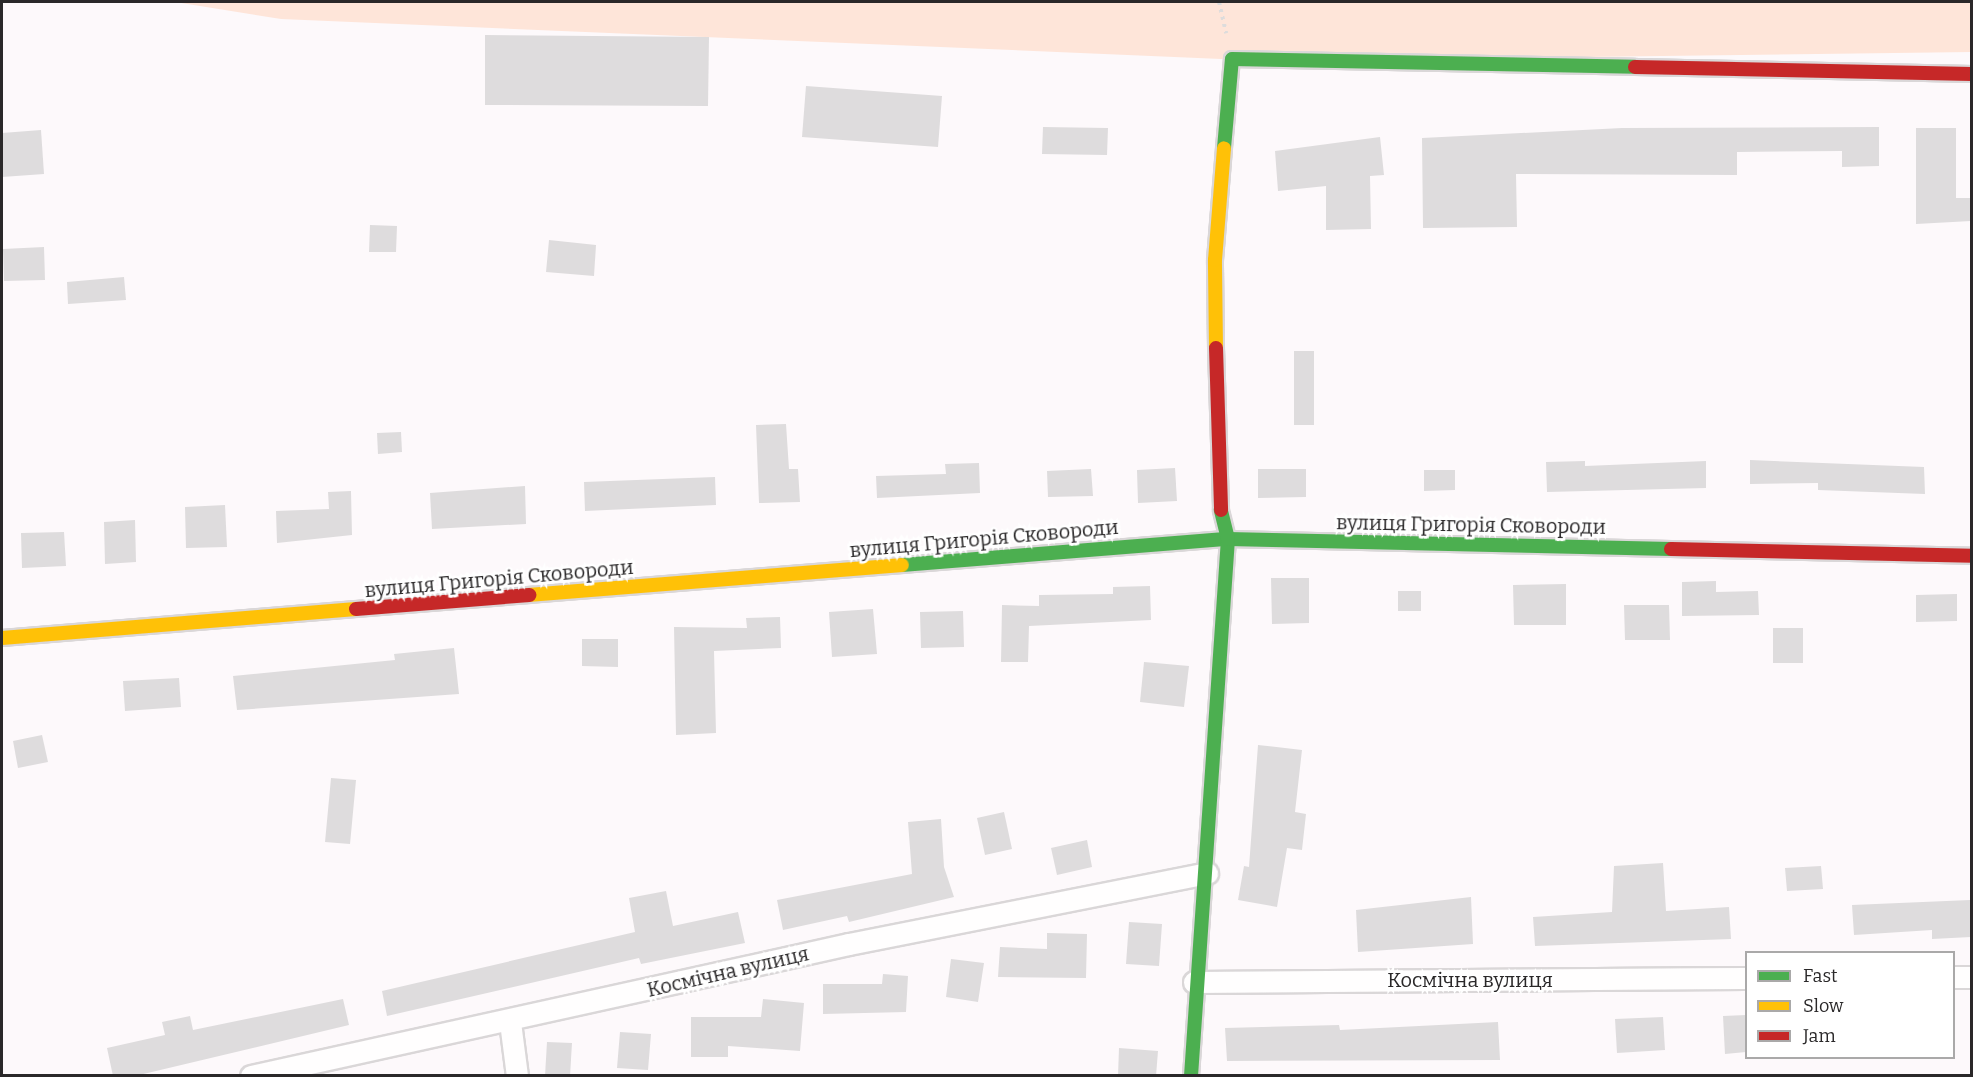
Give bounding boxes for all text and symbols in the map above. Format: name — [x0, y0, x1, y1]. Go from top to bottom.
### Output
street label: вулиця Григорія Сковороди — [1336, 511, 1606, 539]
street label: вулиця Григорія Сковороди — [849, 515, 1119, 563]
street label: вулиця Григорія Сковороди — [364, 555, 634, 603]
street label: Космічна вулиця — [645, 942, 811, 1002]
legend — [1745, 951, 1955, 1059]
text: Fast — [1803, 965, 1838, 987]
street label: Космічна вулиця — [1387, 968, 1553, 992]
text: Slow — [1803, 995, 1843, 1017]
text: Jam — [1803, 1025, 1836, 1047]

